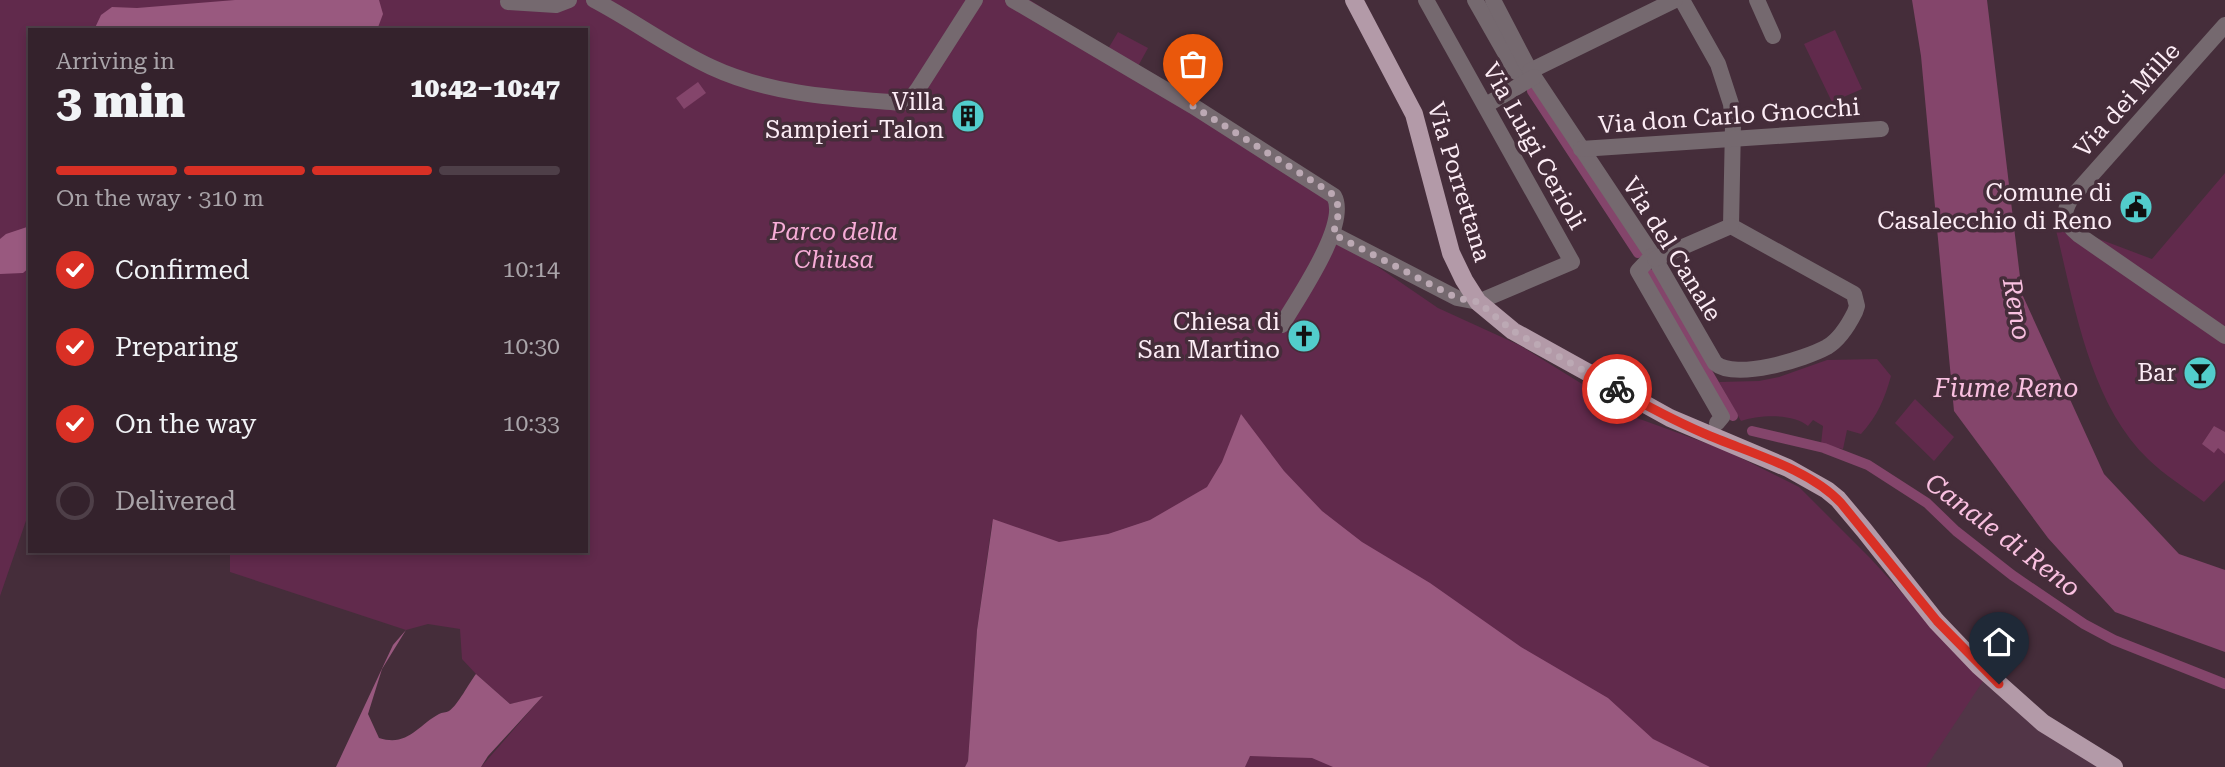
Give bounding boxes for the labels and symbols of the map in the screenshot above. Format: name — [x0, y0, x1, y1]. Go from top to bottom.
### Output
pin — [1163, 34, 1223, 106]
street label: Via dei Mille — [2068, 37, 2186, 163]
street label: Via Luigi Cerioli — [1477, 58, 1592, 235]
place label: Villa Sampieri-Talon — [765, 88, 944, 144]
street label: Via don Carlo Gnocchi — [1597, 93, 1861, 139]
building icon: Villa Sampieri-Talon — [949, 97, 987, 135]
street label: Via Porrettana — [1421, 99, 1497, 265]
street label: Via del Canale — [1617, 172, 1727, 326]
place label: Comune di Casalecchio di Reno — [1877, 179, 2112, 235]
public building icon: Comune di Casalecchio di Reno — [2117, 188, 2155, 226]
park label: Parco della Chiusa — [769, 218, 898, 274]
water label: Reno — [1997, 275, 2037, 342]
place label: Chiesa di San Martino — [1138, 308, 1280, 364]
church icon: Chiesa di San Martino — [1285, 317, 1323, 355]
courier — [1582, 354, 1652, 424]
bar icon: Bar — [2181, 354, 2219, 392]
place label: Bar — [2137, 359, 2176, 387]
water label: Fiume Reno — [1933, 373, 2078, 403]
water label: Canale di Reno — [1920, 467, 2086, 603]
pin — [1969, 612, 2029, 684]

